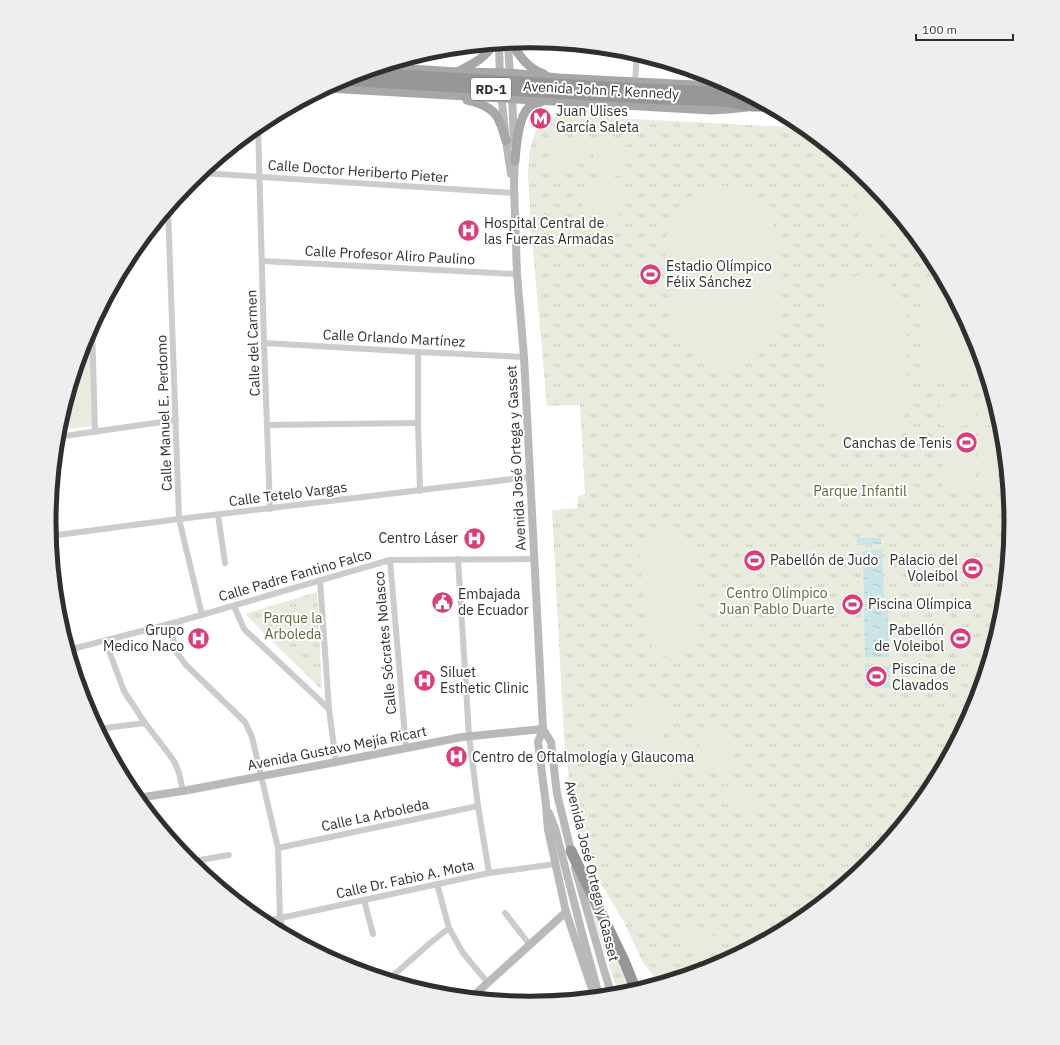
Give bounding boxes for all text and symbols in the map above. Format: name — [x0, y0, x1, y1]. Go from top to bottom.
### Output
scale bar — [916, 16, 1013, 42]
text: 100 m — [922, 22, 957, 37]
street label: Avenida John F. Kennedy — [522, 77, 680, 103]
road number: RD-1 — [471, 78, 511, 100]
place label: Juan Ulises García Saleta — [556, 102, 640, 136]
metro station icon: Juan Ulises García Saleta — [528, 106, 554, 132]
street label: Calle Doctor Heriberto Pieter — [267, 156, 449, 186]
place label: Hospital Central de las Fuerzas Armadas — [484, 214, 614, 248]
hospital icon: Hospital Central de las Fuerzas Armadas — [455, 218, 481, 244]
street label: Calle Profesor Aliro Paulino — [304, 242, 476, 268]
place label: Estadio Olímpico Félix Sánchez — [666, 257, 772, 291]
sports icon: Estadio Olímpico Félix Sánchez — [637, 261, 663, 287]
street label: Calle del Carmen — [242, 289, 264, 397]
street label: Calle Orlando Martínez — [322, 325, 466, 351]
street label: Calle Manuel E. Perdomo — [152, 334, 176, 492]
street label: Avenida José Ortega y Gasset — [502, 365, 530, 551]
sports icon: Canchas de Tenis — [954, 430, 980, 456]
place label: Canchas de Tenis — [843, 434, 952, 452]
street label: Calle Tetelo Vargas — [228, 478, 348, 510]
park label: Parque Infantil — [813, 482, 907, 500]
hospital icon: Centro Láser — [461, 525, 487, 551]
place label: Centro Láser — [378, 529, 458, 547]
street label: Calle Padre Fantino Falco — [216, 544, 374, 605]
sports icon: Pabellón de Judo — [741, 547, 767, 573]
place label: Pabellón de Judo — [770, 551, 879, 569]
place label: Palacio del Voleibol — [890, 551, 958, 585]
sports icon: Palacio del Voleibol — [960, 555, 986, 581]
street label: Calle Sócrates Nolasco — [370, 571, 400, 715]
park label: Centro Olímpico Juan Pablo Duarte — [719, 584, 835, 618]
place label: Embajada de Ecuador — [458, 585, 529, 619]
public building icon: Embajada de Ecuador — [429, 589, 455, 615]
sports icon: Piscina Olímpica — [840, 591, 866, 617]
place label: Piscina Olímpica — [868, 595, 972, 613]
park label: Parque la Arboleda — [263, 609, 323, 643]
place label: Grupo Medico Naco — [103, 621, 184, 655]
place label: Pabellón de Voleibol — [874, 621, 944, 655]
hospital icon: Grupo Medico Naco — [186, 625, 212, 651]
sports icon: Pabellón de Voleibol — [947, 625, 973, 651]
place label: Piscina de Clavados — [892, 660, 956, 694]
place label: Siluet Esthetic Clinic — [440, 663, 529, 697]
sports icon: Piscina de Clavados — [864, 664, 890, 690]
hospital icon: Siluet Esthetic Clinic — [411, 667, 437, 693]
street label: Avenida Gustavo Mejía Ricart — [246, 722, 428, 774]
hospital icon: Centro de Oftalmología y Glaucoma — [443, 744, 469, 770]
place label: Centro de Oftalmología y Glaucoma — [472, 748, 695, 766]
street label: Avenida José Ortega y Gasset — [561, 779, 623, 963]
street label: Calle La Arboleda — [319, 795, 431, 835]
street label: Calle Dr. Fabio A. Mota — [334, 855, 476, 902]

